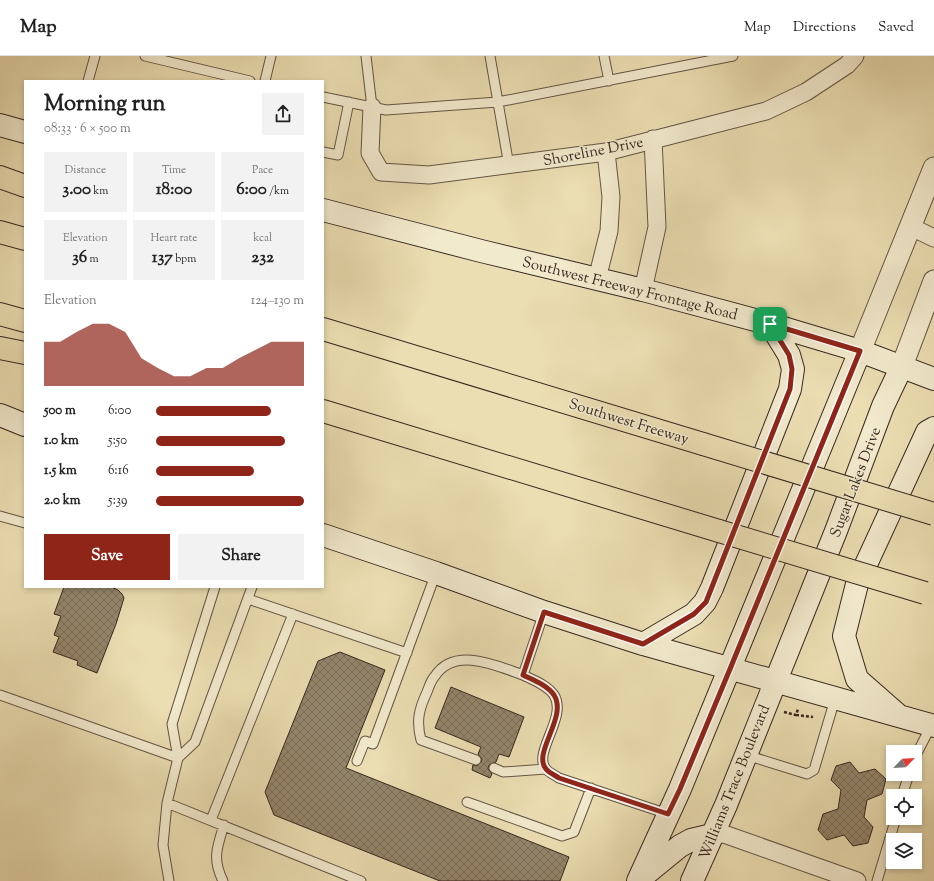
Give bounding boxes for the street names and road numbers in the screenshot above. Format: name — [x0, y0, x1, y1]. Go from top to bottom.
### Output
street label: Shoreline Drive — [541, 132, 645, 172]
street label: Southwest Freeway Frontage Road — [520, 253, 740, 327]
street label: Southwest Freeway — [566, 394, 692, 451]
street label: Sugar Lakes Drive — [826, 424, 887, 541]
street label: Williams Trace Boulevard — [695, 701, 776, 863]

